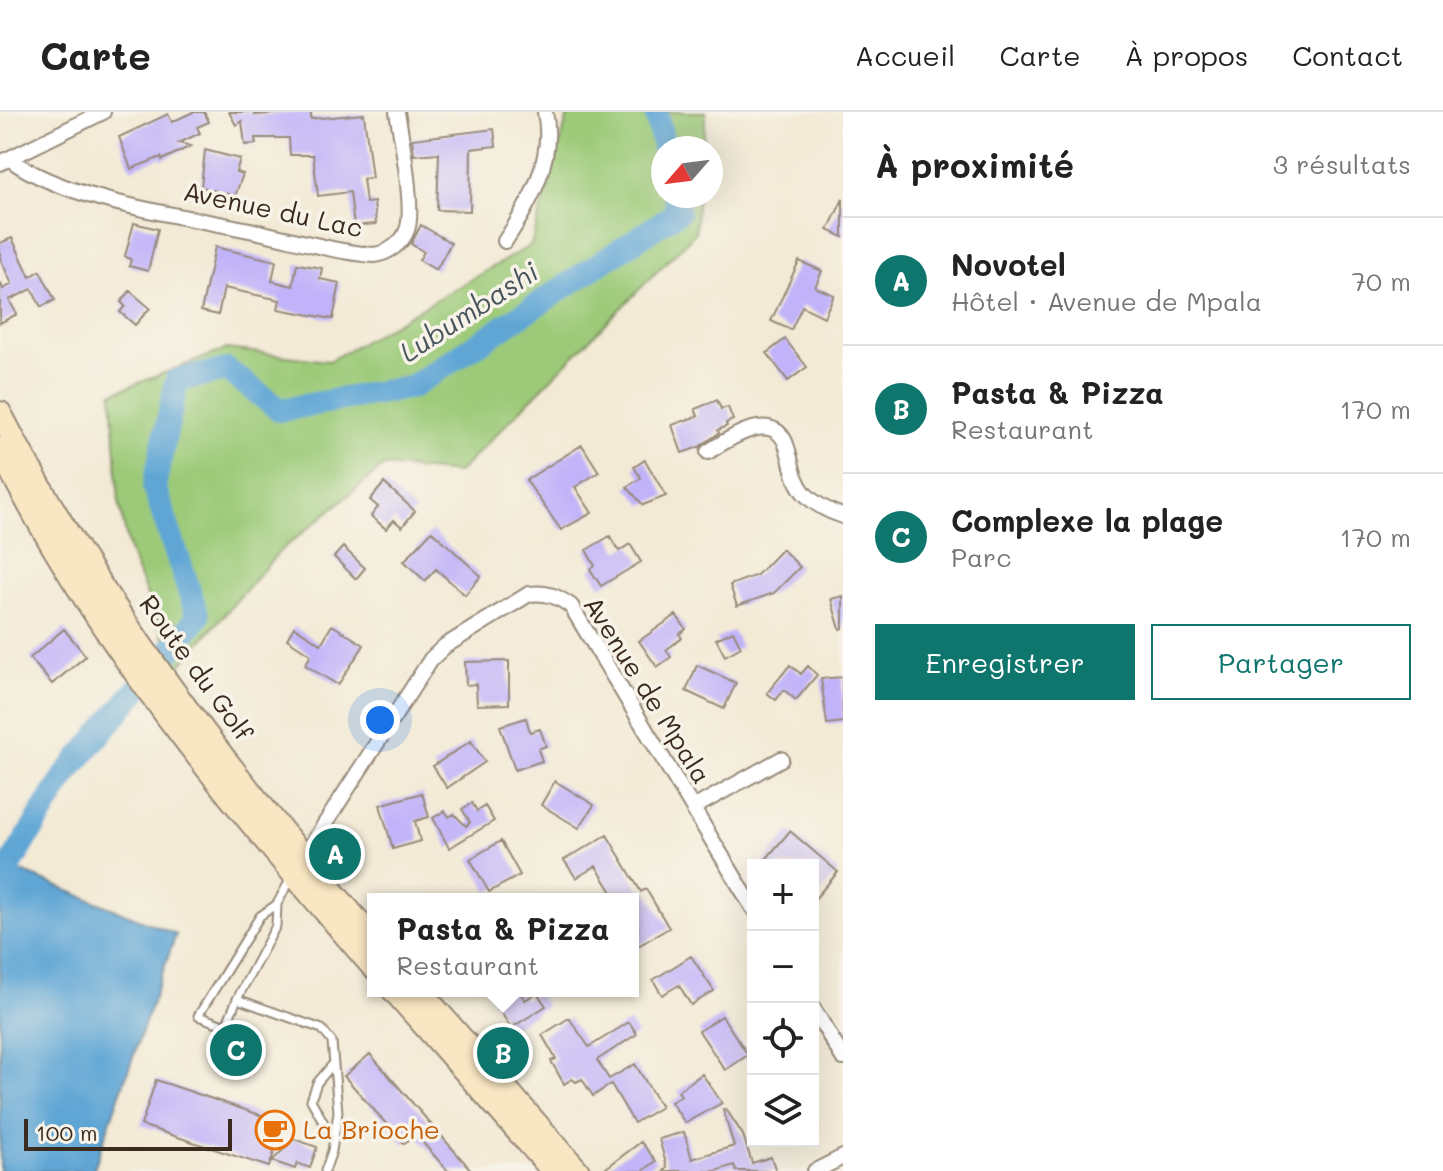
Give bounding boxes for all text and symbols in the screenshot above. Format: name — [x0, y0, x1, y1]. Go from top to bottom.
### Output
text: Carte — [40, 30, 151, 80]
text: Accueil — [855, 37, 955, 73]
text: Carte — [999, 37, 1081, 73]
text: À propos — [1125, 37, 1248, 73]
text: Contact — [1292, 37, 1403, 73]
north arrow — [651, 136, 723, 208]
text: À proximité — [875, 142, 1074, 187]
text: 3 résultats — [1273, 147, 1411, 181]
street label: Avenue du Lac — [180, 173, 366, 245]
text: Novotel — [951, 244, 1066, 284]
water label: Lubumbashi — [392, 253, 545, 369]
text: A — [892, 264, 910, 298]
text: 70 m — [1351, 264, 1411, 298]
text: Hôtel · Avenue de Mpala — [951, 284, 1262, 318]
text: Pasta & Pizza — [951, 372, 1164, 412]
text: B — [892, 392, 910, 426]
text: 170 m — [1340, 392, 1411, 426]
text: Restaurant — [951, 412, 1093, 446]
text: Complexe la plage — [951, 500, 1223, 540]
text: C — [891, 520, 911, 554]
text: 170 m — [1340, 520, 1411, 554]
text: Parc — [951, 540, 1011, 574]
street label: Route du Golf — [132, 588, 262, 748]
street label: Avenue de Mpala — [576, 589, 719, 790]
button: Enregistrer — [875, 624, 1135, 700]
button: Partager — [1151, 624, 1411, 700]
your location — [360, 700, 400, 740]
pin: A — [309, 824, 361, 884]
map controls — [747, 859, 819, 1147]
button: + — [747, 859, 819, 931]
popup — [367, 893, 639, 997]
text: Pasta & Pizza — [397, 908, 609, 948]
button: − — [747, 931, 819, 1003]
text: Restaurant — [397, 948, 539, 982]
button: locate — [747, 1003, 819, 1075]
pin: C — [210, 1020, 262, 1080]
pin: B — [477, 1023, 529, 1083]
button: layers — [747, 1075, 819, 1147]
cafe icon: La Brioche — [254, 1109, 296, 1151]
place label: La Brioche — [303, 1112, 440, 1146]
scale bar — [24, 1115, 232, 1151]
text: 100 m — [36, 1118, 98, 1147]

